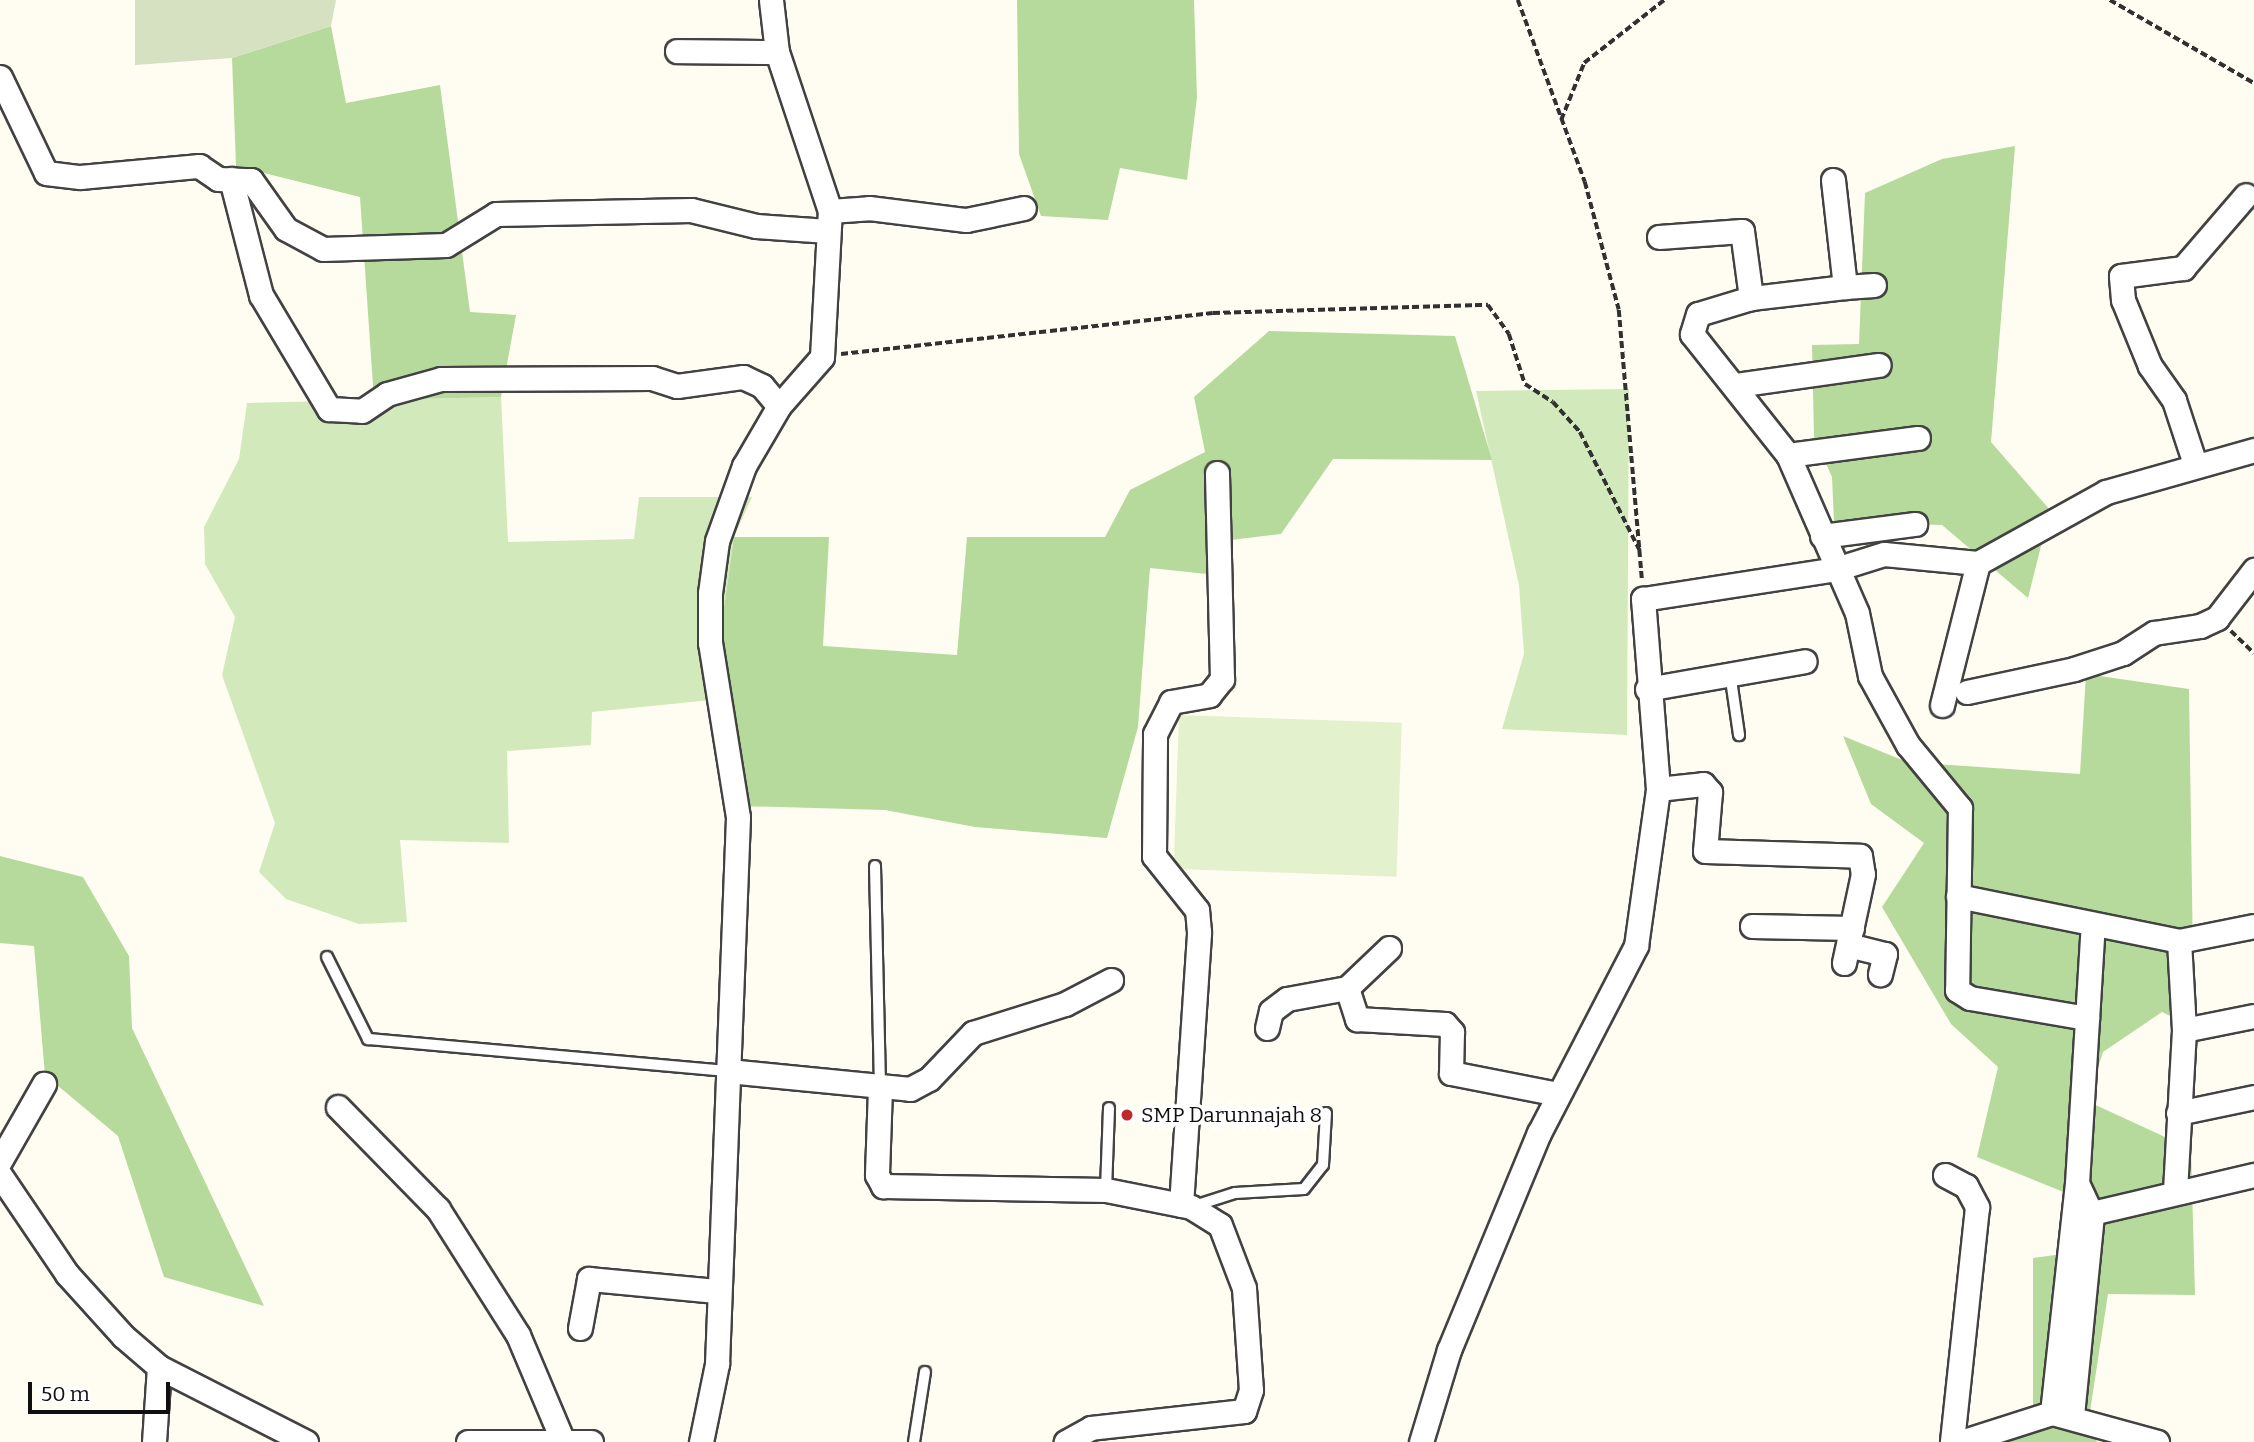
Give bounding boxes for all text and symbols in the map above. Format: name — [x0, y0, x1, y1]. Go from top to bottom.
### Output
place label: SMP Darunnajah 8 — [1141, 1102, 1322, 1128]
marker: SMP Darunnajah 8 — [1119, 1107, 1135, 1123]
scale bar — [32, 1368, 173, 1412]
text: 50 m — [41, 1381, 90, 1407]

